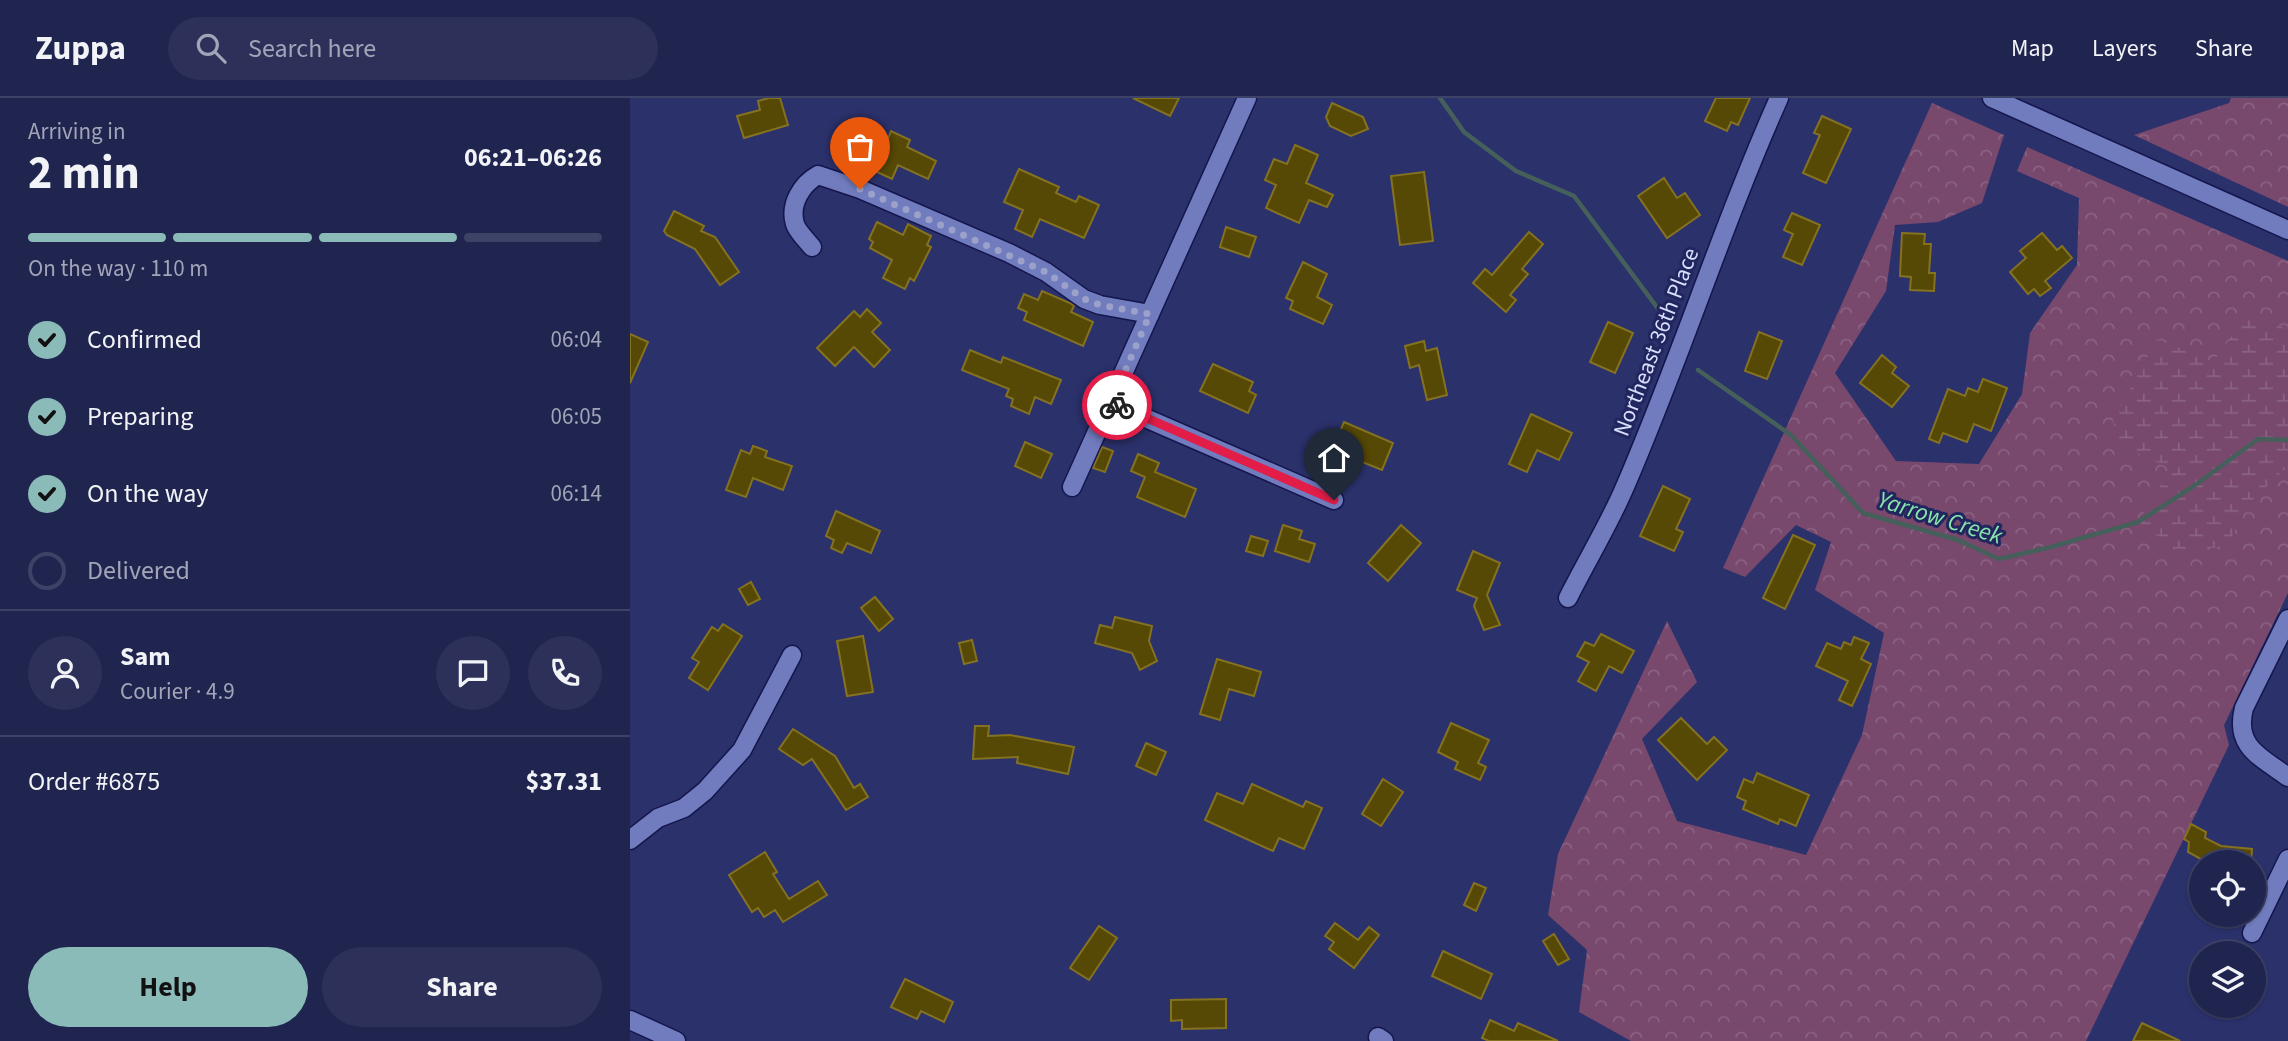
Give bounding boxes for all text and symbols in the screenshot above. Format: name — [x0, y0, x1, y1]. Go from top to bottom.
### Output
search box — [168, 17, 658, 80]
text: Zuppa — [35, 25, 126, 72]
icon: search — [192, 29, 230, 67]
text: Search here — [248, 30, 376, 67]
text: Map — [2011, 31, 2054, 66]
text: Layers — [2092, 31, 2157, 66]
text: Share — [2195, 31, 2253, 66]
text: Arriving in — [28, 115, 126, 148]
pin — [830, 117, 890, 189]
icon: bag — [841, 128, 879, 166]
text: 06:21–06:26 — [464, 139, 602, 176]
text: 2 min — [28, 141, 140, 206]
street label: Northeast 36th Place — [1605, 243, 1707, 441]
text: On the way · 110 m — [28, 252, 208, 285]
icon: check — [28, 321, 66, 359]
text: Confirmed — [87, 321, 202, 358]
text: 06:04 — [551, 323, 602, 356]
courier — [1082, 370, 1152, 440]
icon: bike — [1098, 386, 1136, 424]
icon: check — [28, 398, 66, 436]
text: Preparing — [87, 398, 193, 435]
text: 06:05 — [551, 400, 602, 433]
pin — [1304, 428, 1364, 500]
icon: home — [1315, 439, 1353, 477]
icon: check — [28, 475, 66, 513]
text: On the way — [87, 475, 208, 512]
text: 06:14 — [551, 477, 602, 510]
water label: Yarrow Creek — [1873, 482, 2007, 554]
text: Delivered — [87, 552, 190, 589]
button: person — [28, 636, 102, 710]
button: chat — [436, 636, 510, 710]
button: phone — [528, 636, 602, 710]
text: Sam — [120, 638, 170, 675]
text: Courier · 4.9 — [120, 675, 235, 708]
text: Order #6875 — [28, 763, 160, 800]
text: $37.31 — [526, 763, 602, 800]
map controls — [2189, 850, 2266, 1018]
button: locate — [2189, 850, 2266, 927]
button: layers — [2189, 941, 2266, 1018]
button: Help — [28, 947, 308, 1027]
button: Share — [322, 947, 602, 1027]

